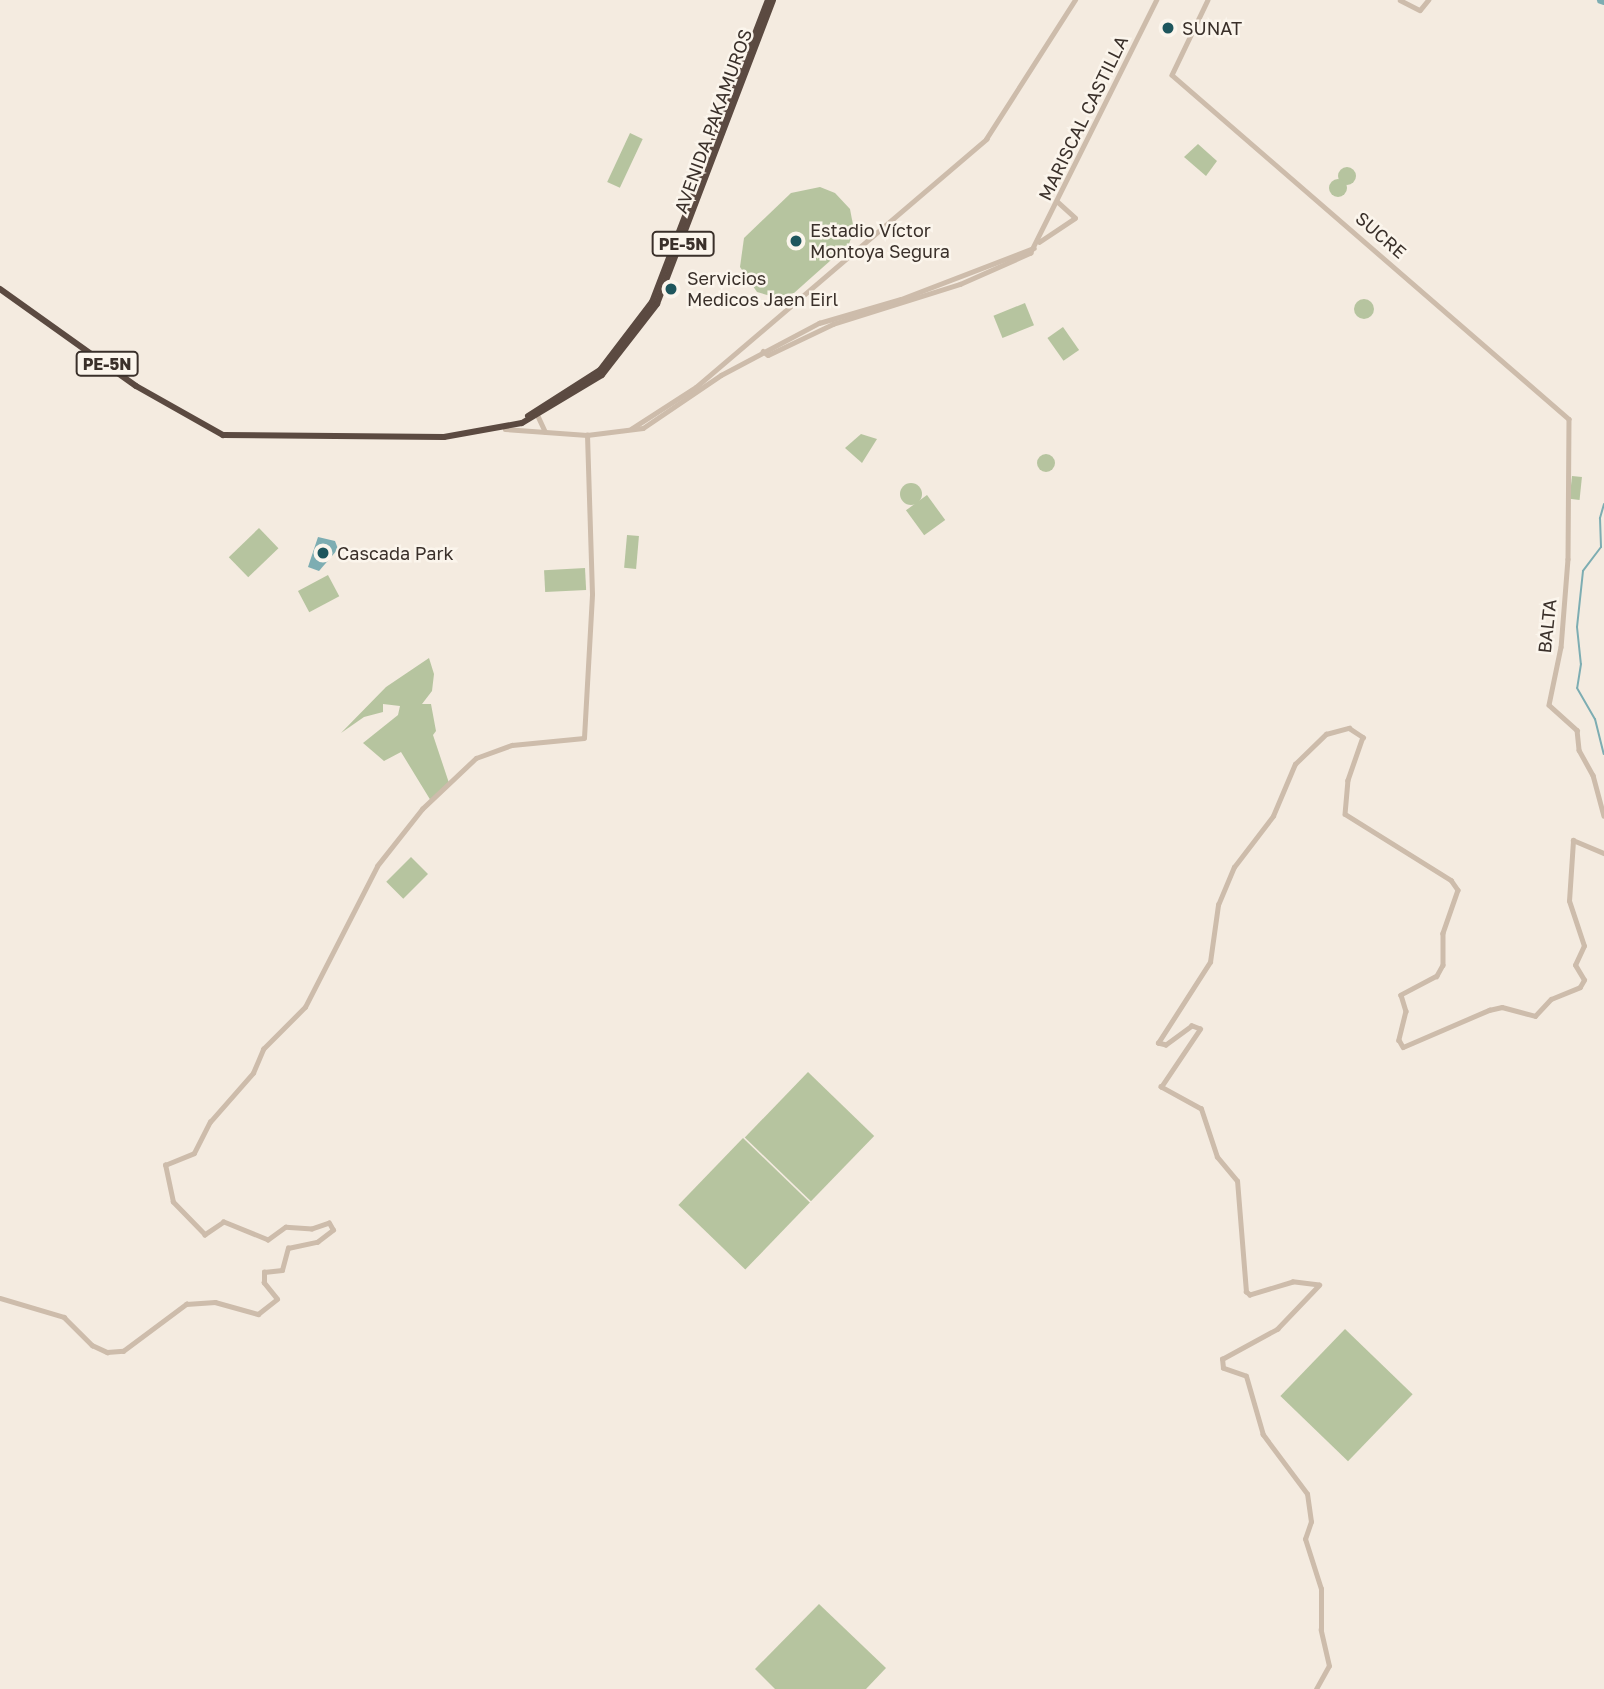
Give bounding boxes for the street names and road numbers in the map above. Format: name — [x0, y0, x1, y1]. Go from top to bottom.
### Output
street label: AVENIDA PAKAMUROS — [670, 26, 756, 216]
street label: MARISCAL CASTILLA — [1034, 32, 1132, 204]
street label: SUCRE — [1351, 207, 1411, 263]
road number: PE-5N — [652, 232, 714, 256]
road number: PE-5N — [76, 352, 138, 376]
street label: BALTA — [1533, 598, 1561, 654]

